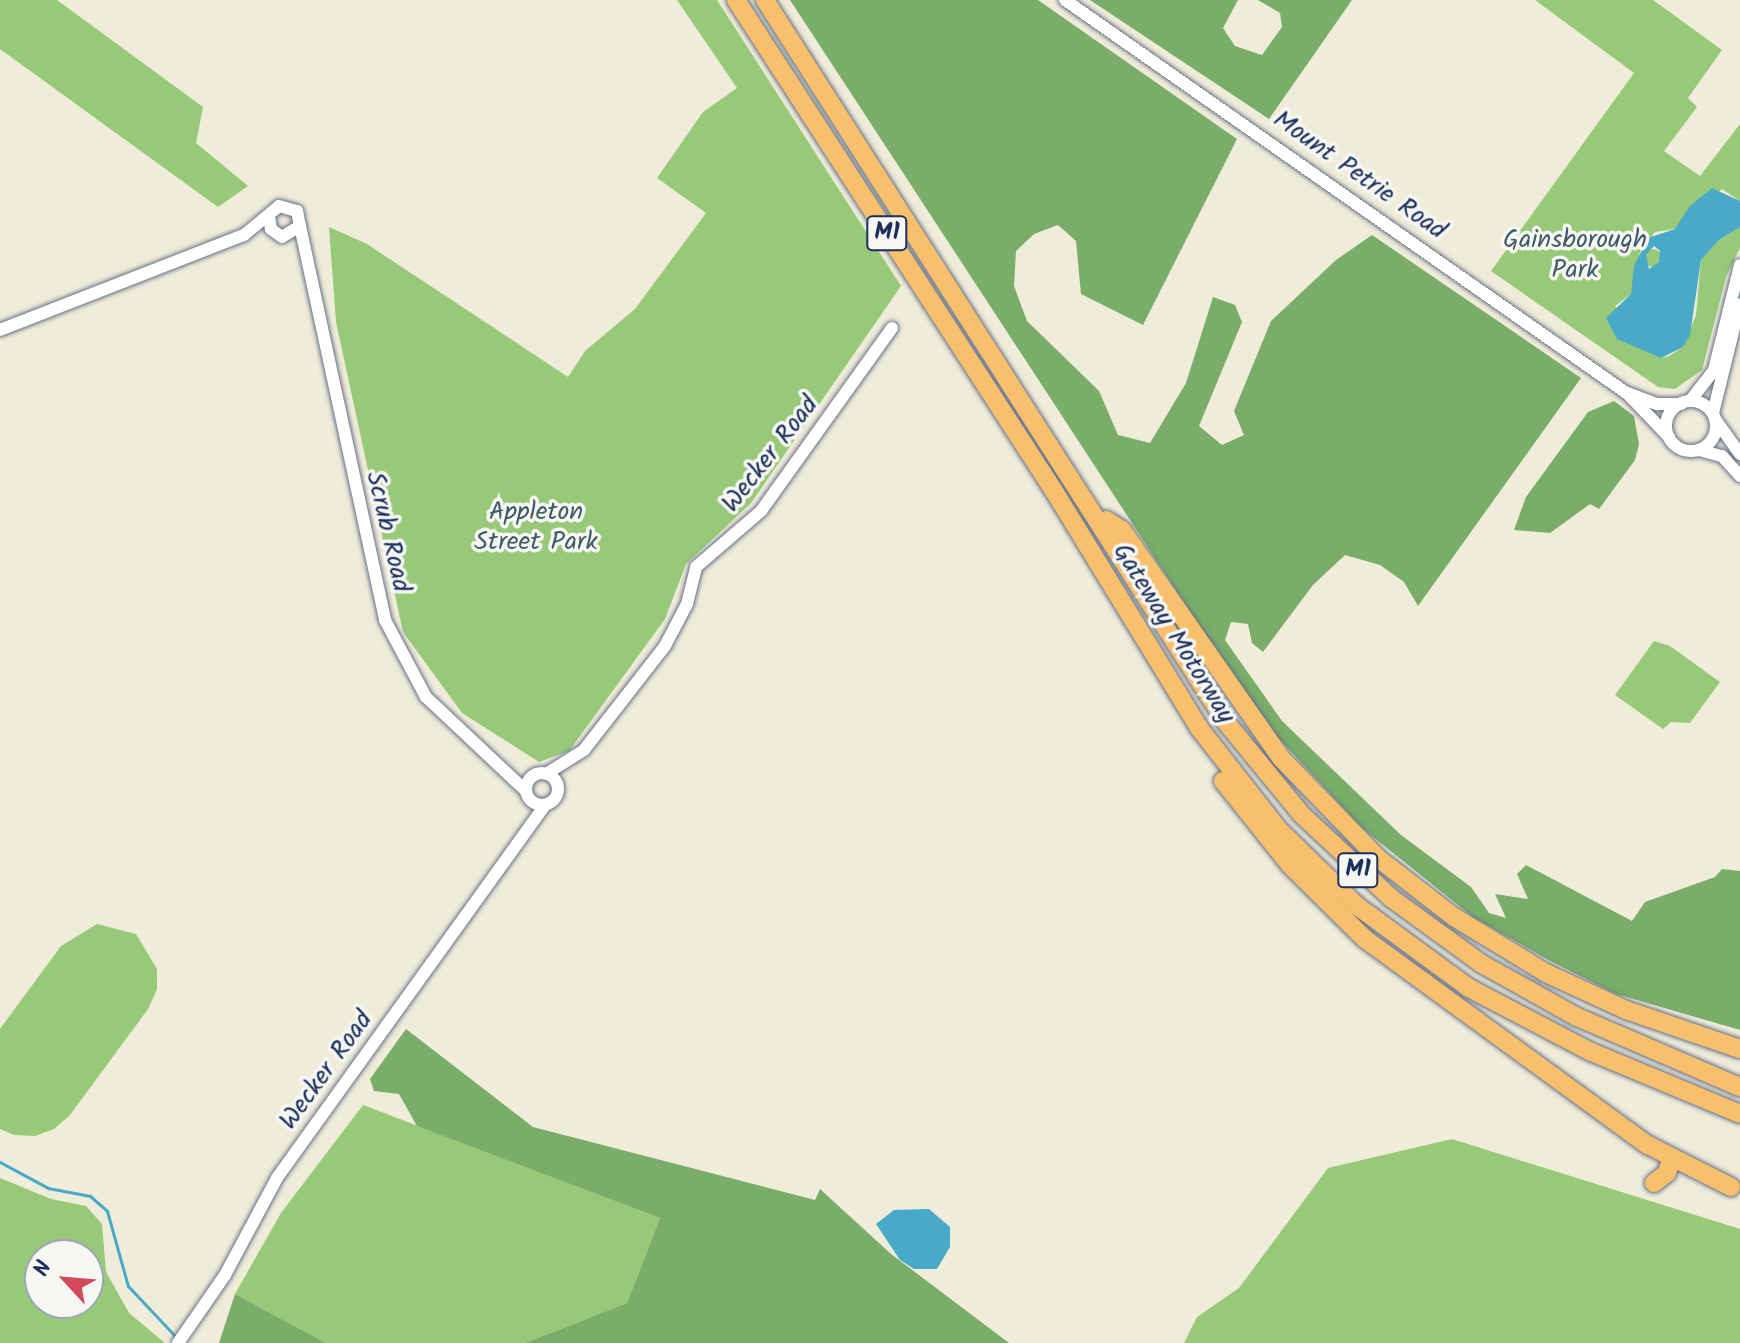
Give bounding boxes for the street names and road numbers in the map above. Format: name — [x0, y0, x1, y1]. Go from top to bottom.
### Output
street label: Mount Petrie Road — [1266, 105, 1452, 247]
road number: M1 — [865, 213, 909, 253]
street label: Wecker Road — [716, 391, 826, 519]
street label: Scrub Road — [358, 469, 416, 595]
street label: Gateway Motorway — [1105, 538, 1241, 730]
road number: M1 — [1336, 850, 1380, 890]
street label: Wecker Road — [274, 1006, 380, 1136]

